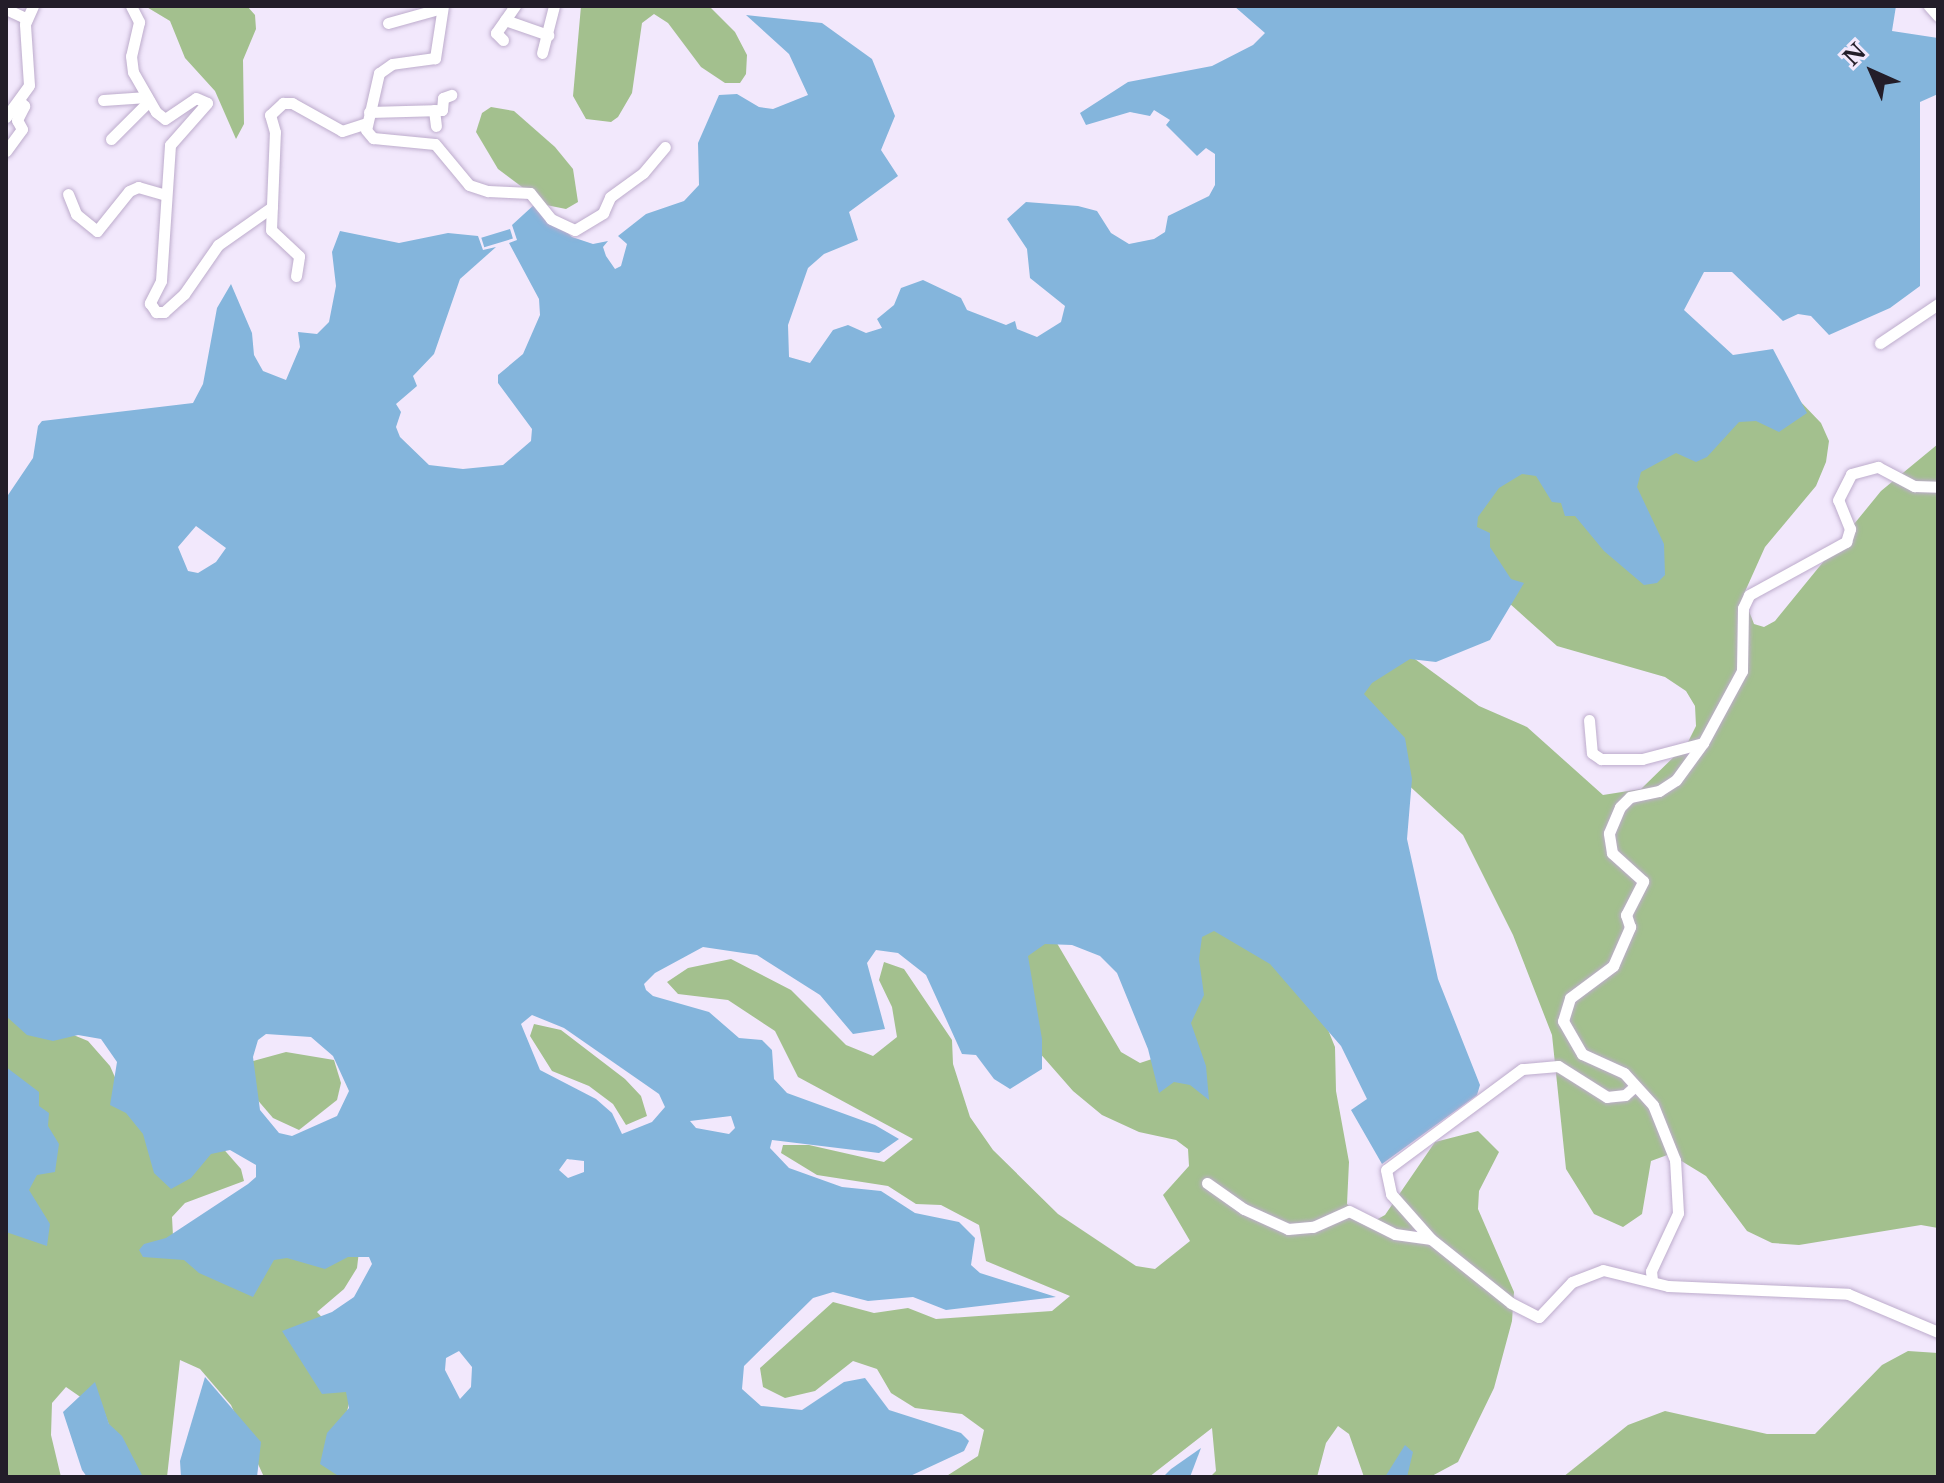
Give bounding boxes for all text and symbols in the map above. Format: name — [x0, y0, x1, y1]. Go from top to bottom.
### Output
north arrow — [1832, 32, 1912, 112]
text: N — [1838, 38, 1872, 72]

